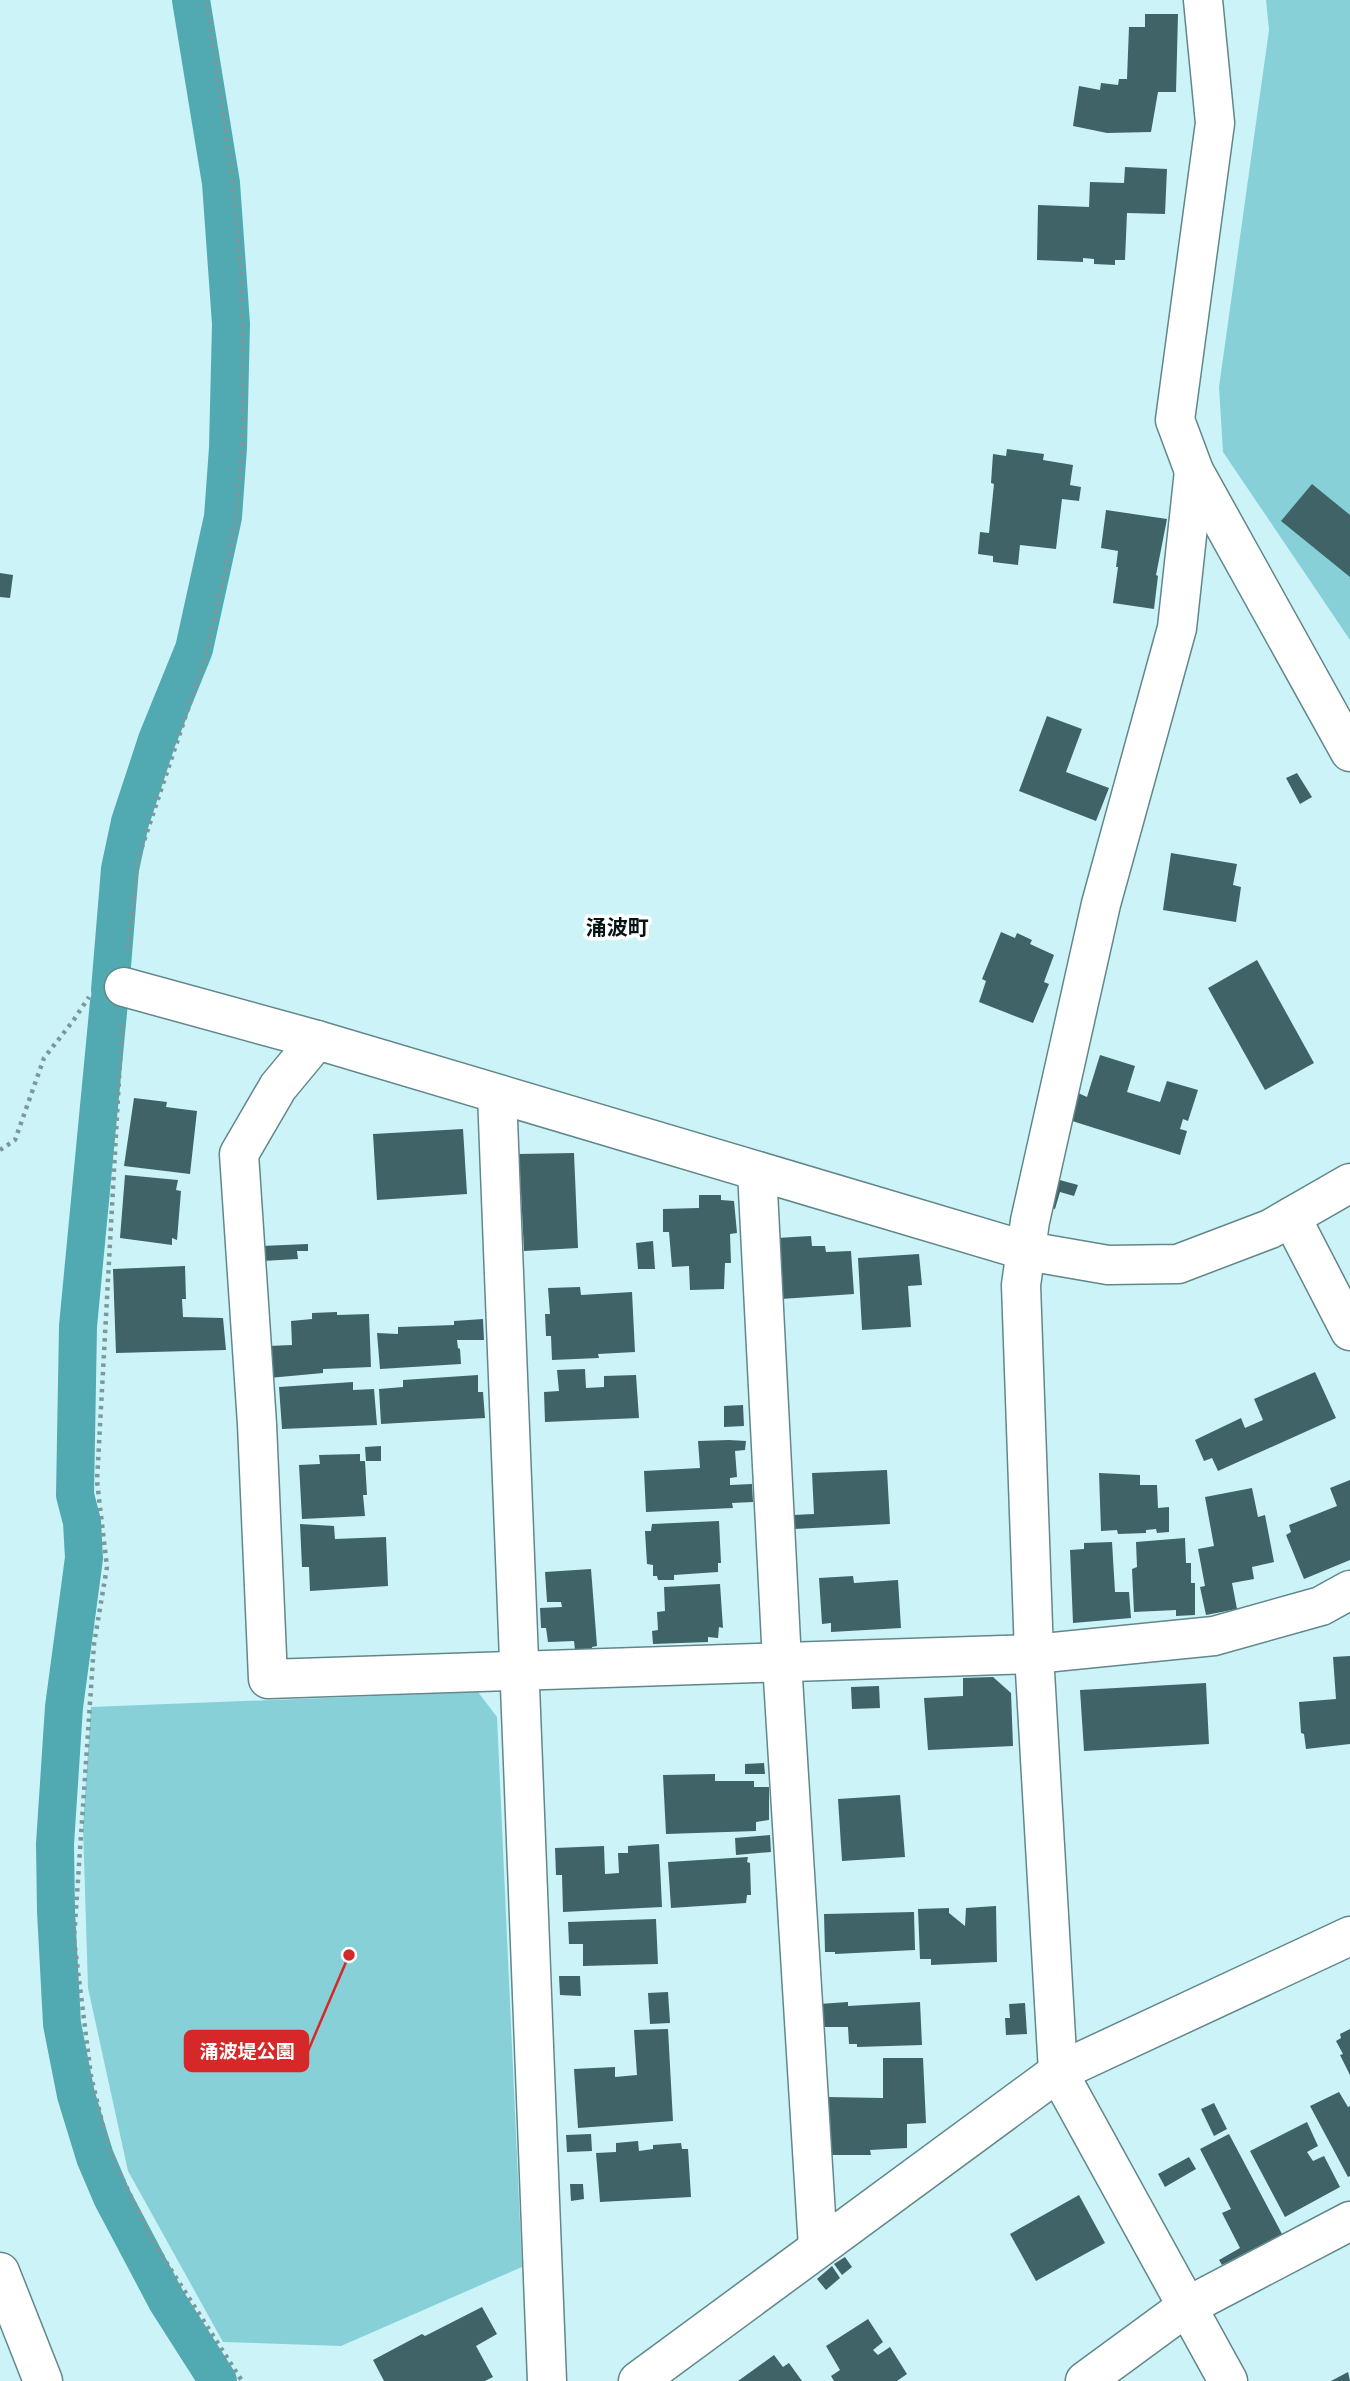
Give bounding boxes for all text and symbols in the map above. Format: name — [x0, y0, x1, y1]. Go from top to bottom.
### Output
district label: 涌波町 — [586, 916, 649, 939]
callout: 涌波堤公園 — [185, 2031, 308, 2071]
text: 涌波堤公園 — [199, 2041, 295, 2062]

